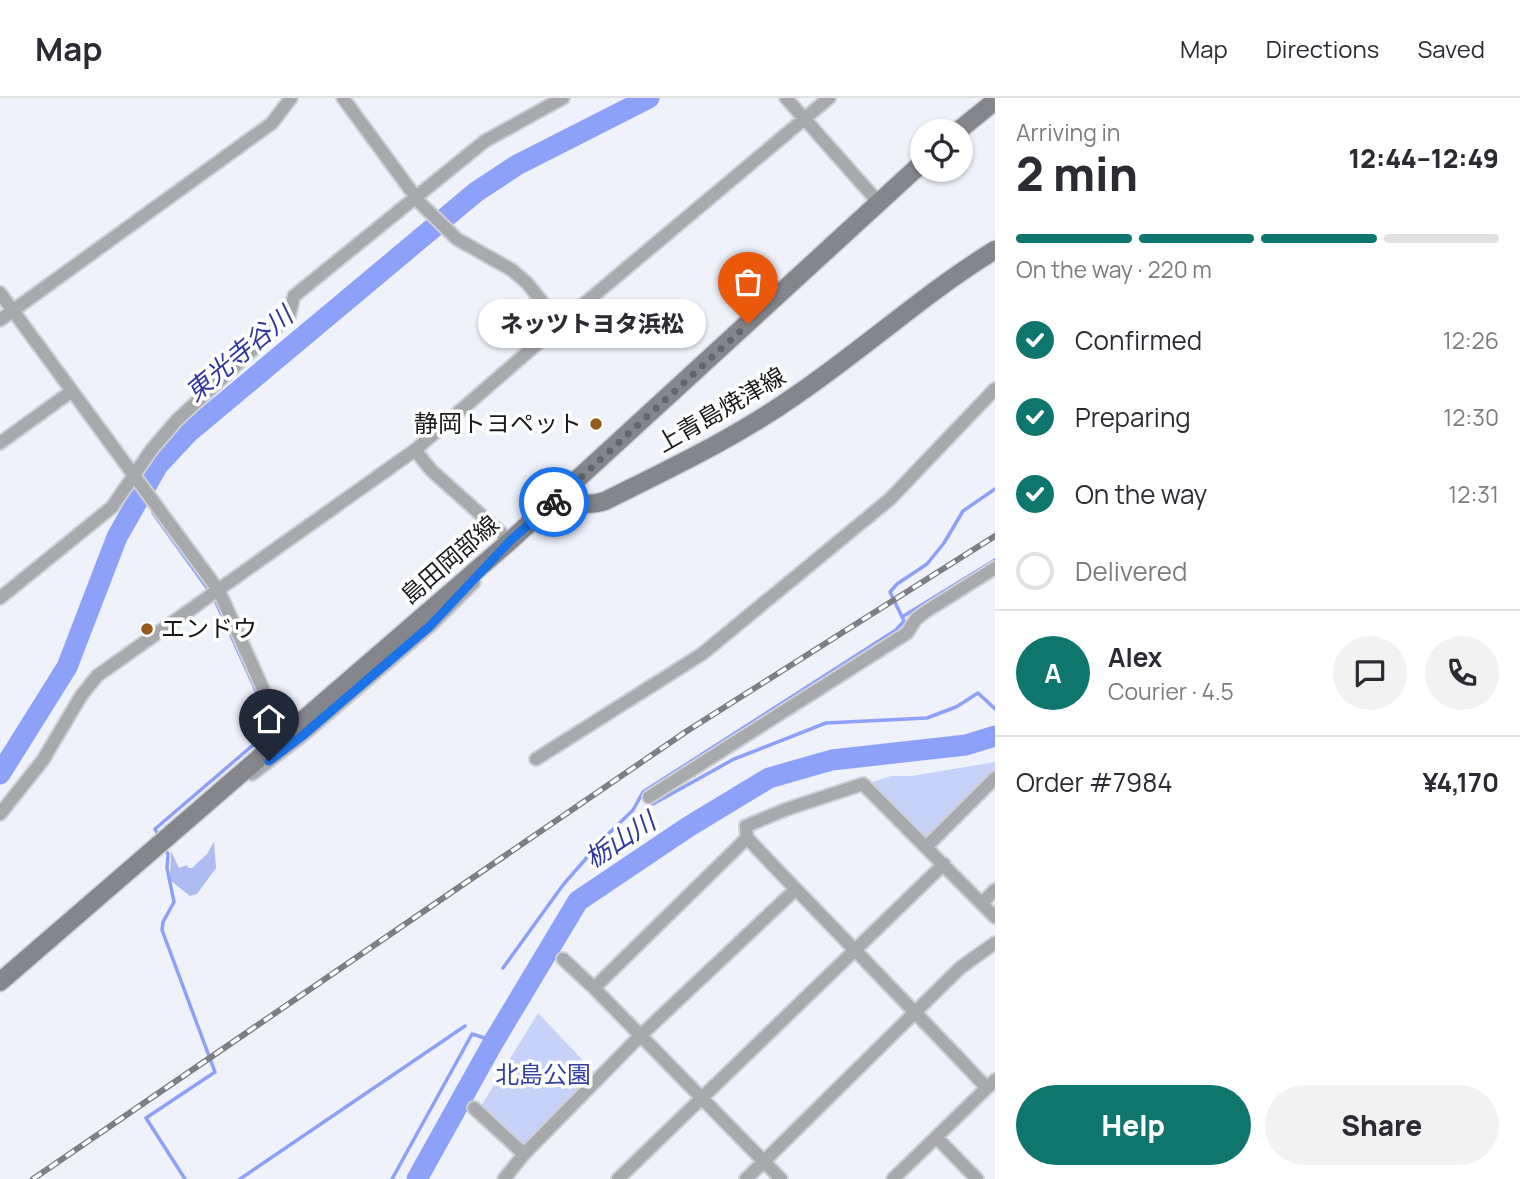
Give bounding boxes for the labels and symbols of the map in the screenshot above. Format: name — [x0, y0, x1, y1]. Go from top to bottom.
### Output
pin — [718, 252, 778, 324]
water label: 東光寺谷川 — [177, 296, 302, 409]
callout: ネッツトヨタ浜松 — [478, 300, 706, 348]
street label: 上青島焼津線 — [650, 358, 791, 459]
place label: 静岡トヨペット — [414, 406, 582, 439]
marker: 静岡トヨペット — [588, 416, 604, 432]
courier — [519, 467, 589, 537]
street label: 島田岡部線 — [393, 507, 505, 611]
place label: エンドウ — [161, 611, 257, 644]
marker: エンドウ — [139, 621, 155, 637]
pin — [239, 689, 299, 761]
water label: 栃山川 — [577, 801, 664, 876]
park label: 北島公園 — [495, 1057, 591, 1090]

